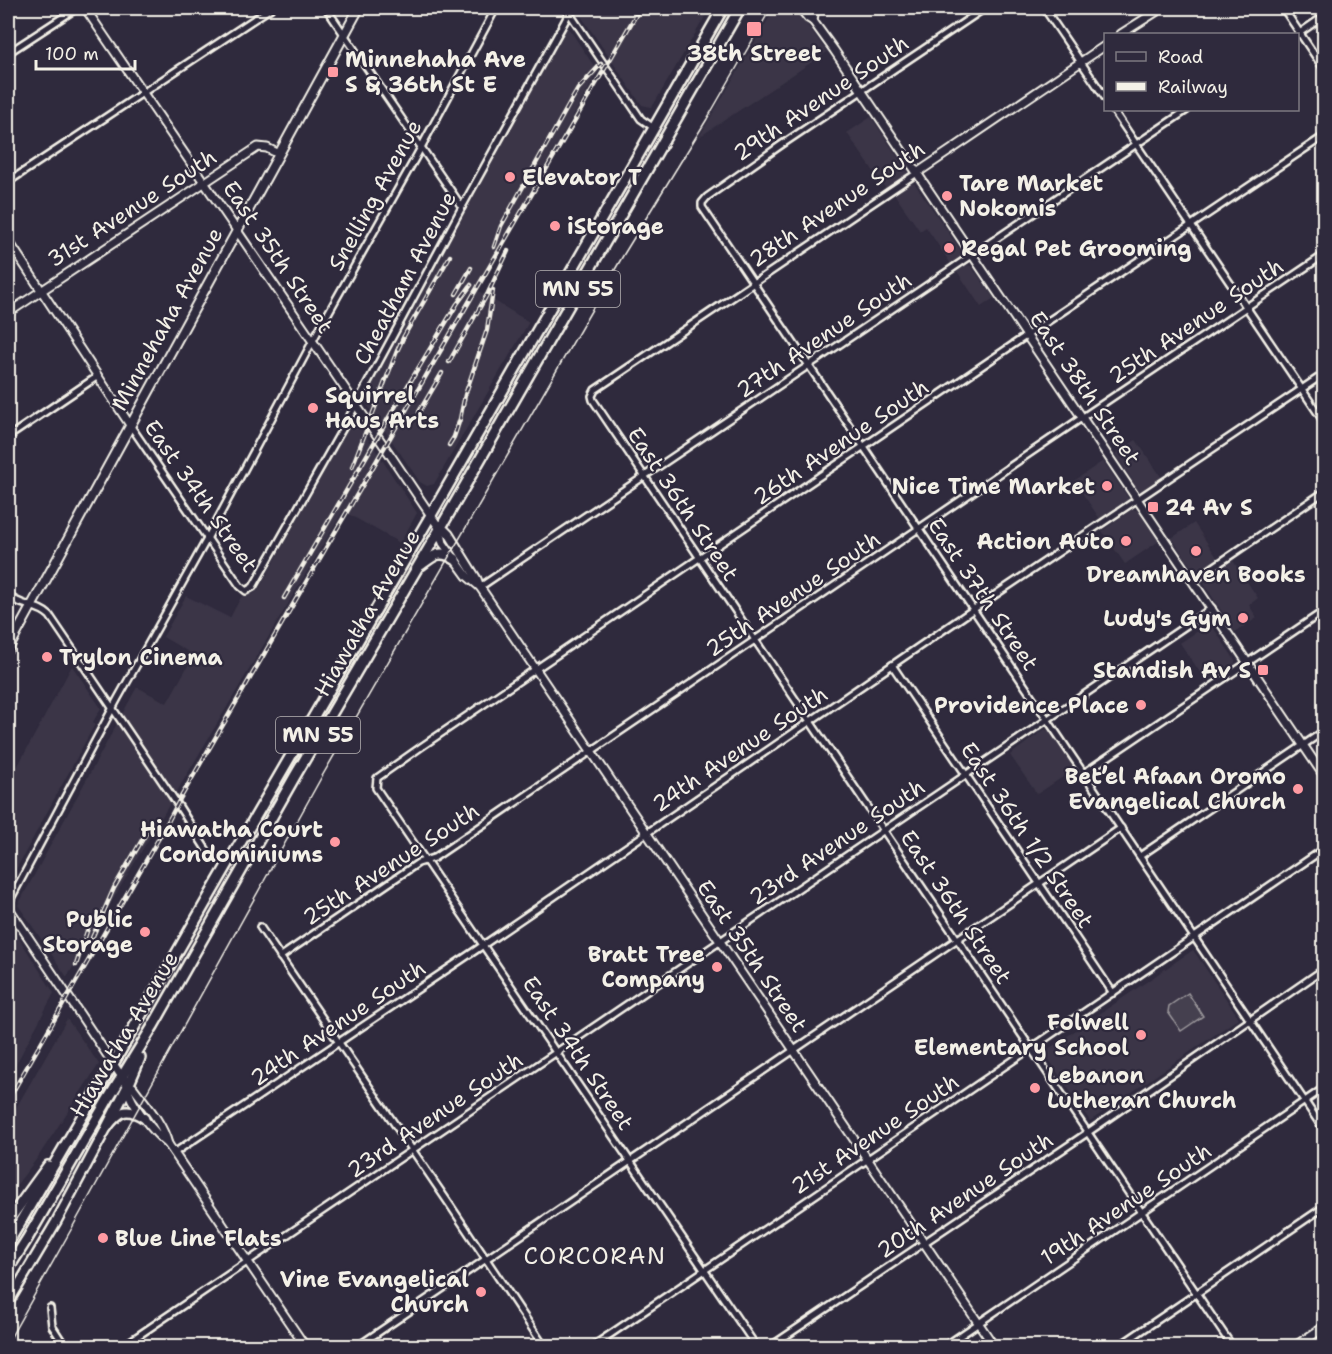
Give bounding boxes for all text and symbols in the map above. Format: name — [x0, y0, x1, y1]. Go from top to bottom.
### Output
marker: 38th Street — [745, 20, 763, 38]
street label: 29th Avenue South — [728, 28, 914, 168]
scale bar — [36, 33, 135, 71]
legend — [1104, 33, 1299, 111]
place label: 38th Street — [687, 39, 822, 68]
text: 100 m — [45, 42, 99, 66]
place label: Minnehaha Ave S & 36th St E — [345, 45, 526, 99]
text: Road — [1158, 45, 1203, 69]
marker: Minnehaha Ave S & 36th St E — [326, 65, 340, 79]
text: Railway — [1158, 75, 1228, 99]
street label: Snelling Avenue — [322, 114, 428, 276]
street label: 28th Avenue South — [743, 134, 931, 274]
street label: 31st Avenue South — [42, 142, 222, 274]
place label: Elevator T — [522, 163, 642, 192]
place label: Tare Market Nokomis — [959, 169, 1103, 223]
marker: Elevator T — [503, 170, 517, 184]
street label: East 35th Street — [216, 175, 340, 339]
street label: Cheatham Avenue — [347, 186, 463, 370]
marker: Tare Market Nokomis — [940, 189, 954, 203]
place label: iStorage — [567, 212, 664, 241]
marker: iStorage — [548, 219, 562, 233]
street label: Minnehaha Avenue — [105, 222, 229, 416]
place label: Regal Pet Grooming — [961, 234, 1192, 263]
marker: Regal Pet Grooming — [942, 241, 956, 255]
street label: 25th Avenue South — [1103, 252, 1289, 390]
street label: 27th Avenue South — [731, 266, 917, 404]
road number: MN 55 — [536, 271, 620, 307]
street label: East 38th Street — [1023, 305, 1147, 471]
street label: 26th Avenue South — [748, 372, 934, 512]
place label: Squirrel Haus Arts — [325, 381, 439, 435]
marker: Squirrel Haus Arts — [306, 401, 320, 415]
street label: East 34th Street — [138, 414, 264, 578]
street label: East 36th Street — [621, 421, 745, 587]
place label: Nice Time Market — [892, 472, 1095, 501]
marker: Nice Time Market — [1100, 479, 1114, 493]
place label: 24 Av S — [1165, 493, 1252, 522]
marker: 24 Av S — [1146, 500, 1160, 514]
street label: East 37th Street — [921, 512, 1045, 676]
street label: Hiawatha Avenue — [307, 524, 427, 702]
street label: 25th Avenue South — [700, 525, 886, 663]
place label: Action Auto — [976, 527, 1114, 556]
marker: Action Auto — [1119, 534, 1133, 548]
marker: Dreamhaven Books — [1189, 544, 1203, 558]
place label: Dreamhaven Books — [1086, 560, 1306, 589]
place label: Ludy's Gym — [1103, 604, 1231, 633]
marker: Ludy's Gym — [1236, 611, 1250, 625]
place label: Trylon Cinema — [59, 643, 223, 672]
marker: Trylon Cinema — [40, 650, 54, 664]
place label: Standish Av S — [1093, 656, 1251, 685]
marker: Standish Av S — [1256, 663, 1270, 677]
street label: 24th Avenue South — [647, 679, 833, 819]
place label: Providence Place — [934, 691, 1129, 720]
marker: Providence Place — [1134, 698, 1148, 712]
road number: MN 55 — [276, 717, 360, 753]
street label: East 36th 1/2 Street — [954, 736, 1100, 934]
place label: Bet’el Afaan Oromo Evangelical Church — [1065, 762, 1286, 816]
street label: 23rd Avenue South — [744, 772, 930, 912]
marker: Bet’el Afaan Oromo Evangelical Church — [1291, 782, 1305, 796]
street label: 25th Avenue South — [297, 796, 485, 932]
place label: Hiawatha Court Condominiums — [140, 815, 323, 869]
street label: East 36th Street — [894, 824, 1018, 990]
marker: Hiawatha Court Condominiums — [328, 835, 342, 849]
street label: East 35th Street — [690, 874, 814, 1038]
place label: Public Storage — [43, 905, 133, 959]
marker: Public Storage — [138, 925, 152, 939]
place label: Bratt Tree Company — [588, 940, 705, 994]
street label: Hiawatha Avenue — [63, 946, 185, 1122]
street label: 24th Avenue South — [245, 953, 431, 1093]
marker: Bratt Tree Company — [710, 960, 724, 974]
street label: East 34th Street — [516, 970, 640, 1136]
place label: Folwell Elementary School — [914, 1008, 1129, 1062]
marker: Folwell Elementary School — [1134, 1028, 1148, 1042]
street label: 23rd Avenue South — [342, 1045, 528, 1185]
place label: Lebanon Lutheran Church — [1047, 1061, 1237, 1115]
street label: 21st Avenue South — [786, 1067, 964, 1201]
marker: Lebanon Lutheran Church — [1028, 1081, 1042, 1095]
street label: 20th Avenue South — [871, 1125, 1059, 1265]
street label: 19th Avenue South — [1035, 1136, 1217, 1272]
place label: Blue Line Flats — [115, 1224, 282, 1253]
marker: Blue Line Flats — [96, 1231, 110, 1245]
district label: CORCORAN — [523, 1240, 667, 1272]
place label: Vine Evangelical Church — [280, 1265, 469, 1319]
marker: Vine Evangelical Church — [474, 1285, 488, 1299]

